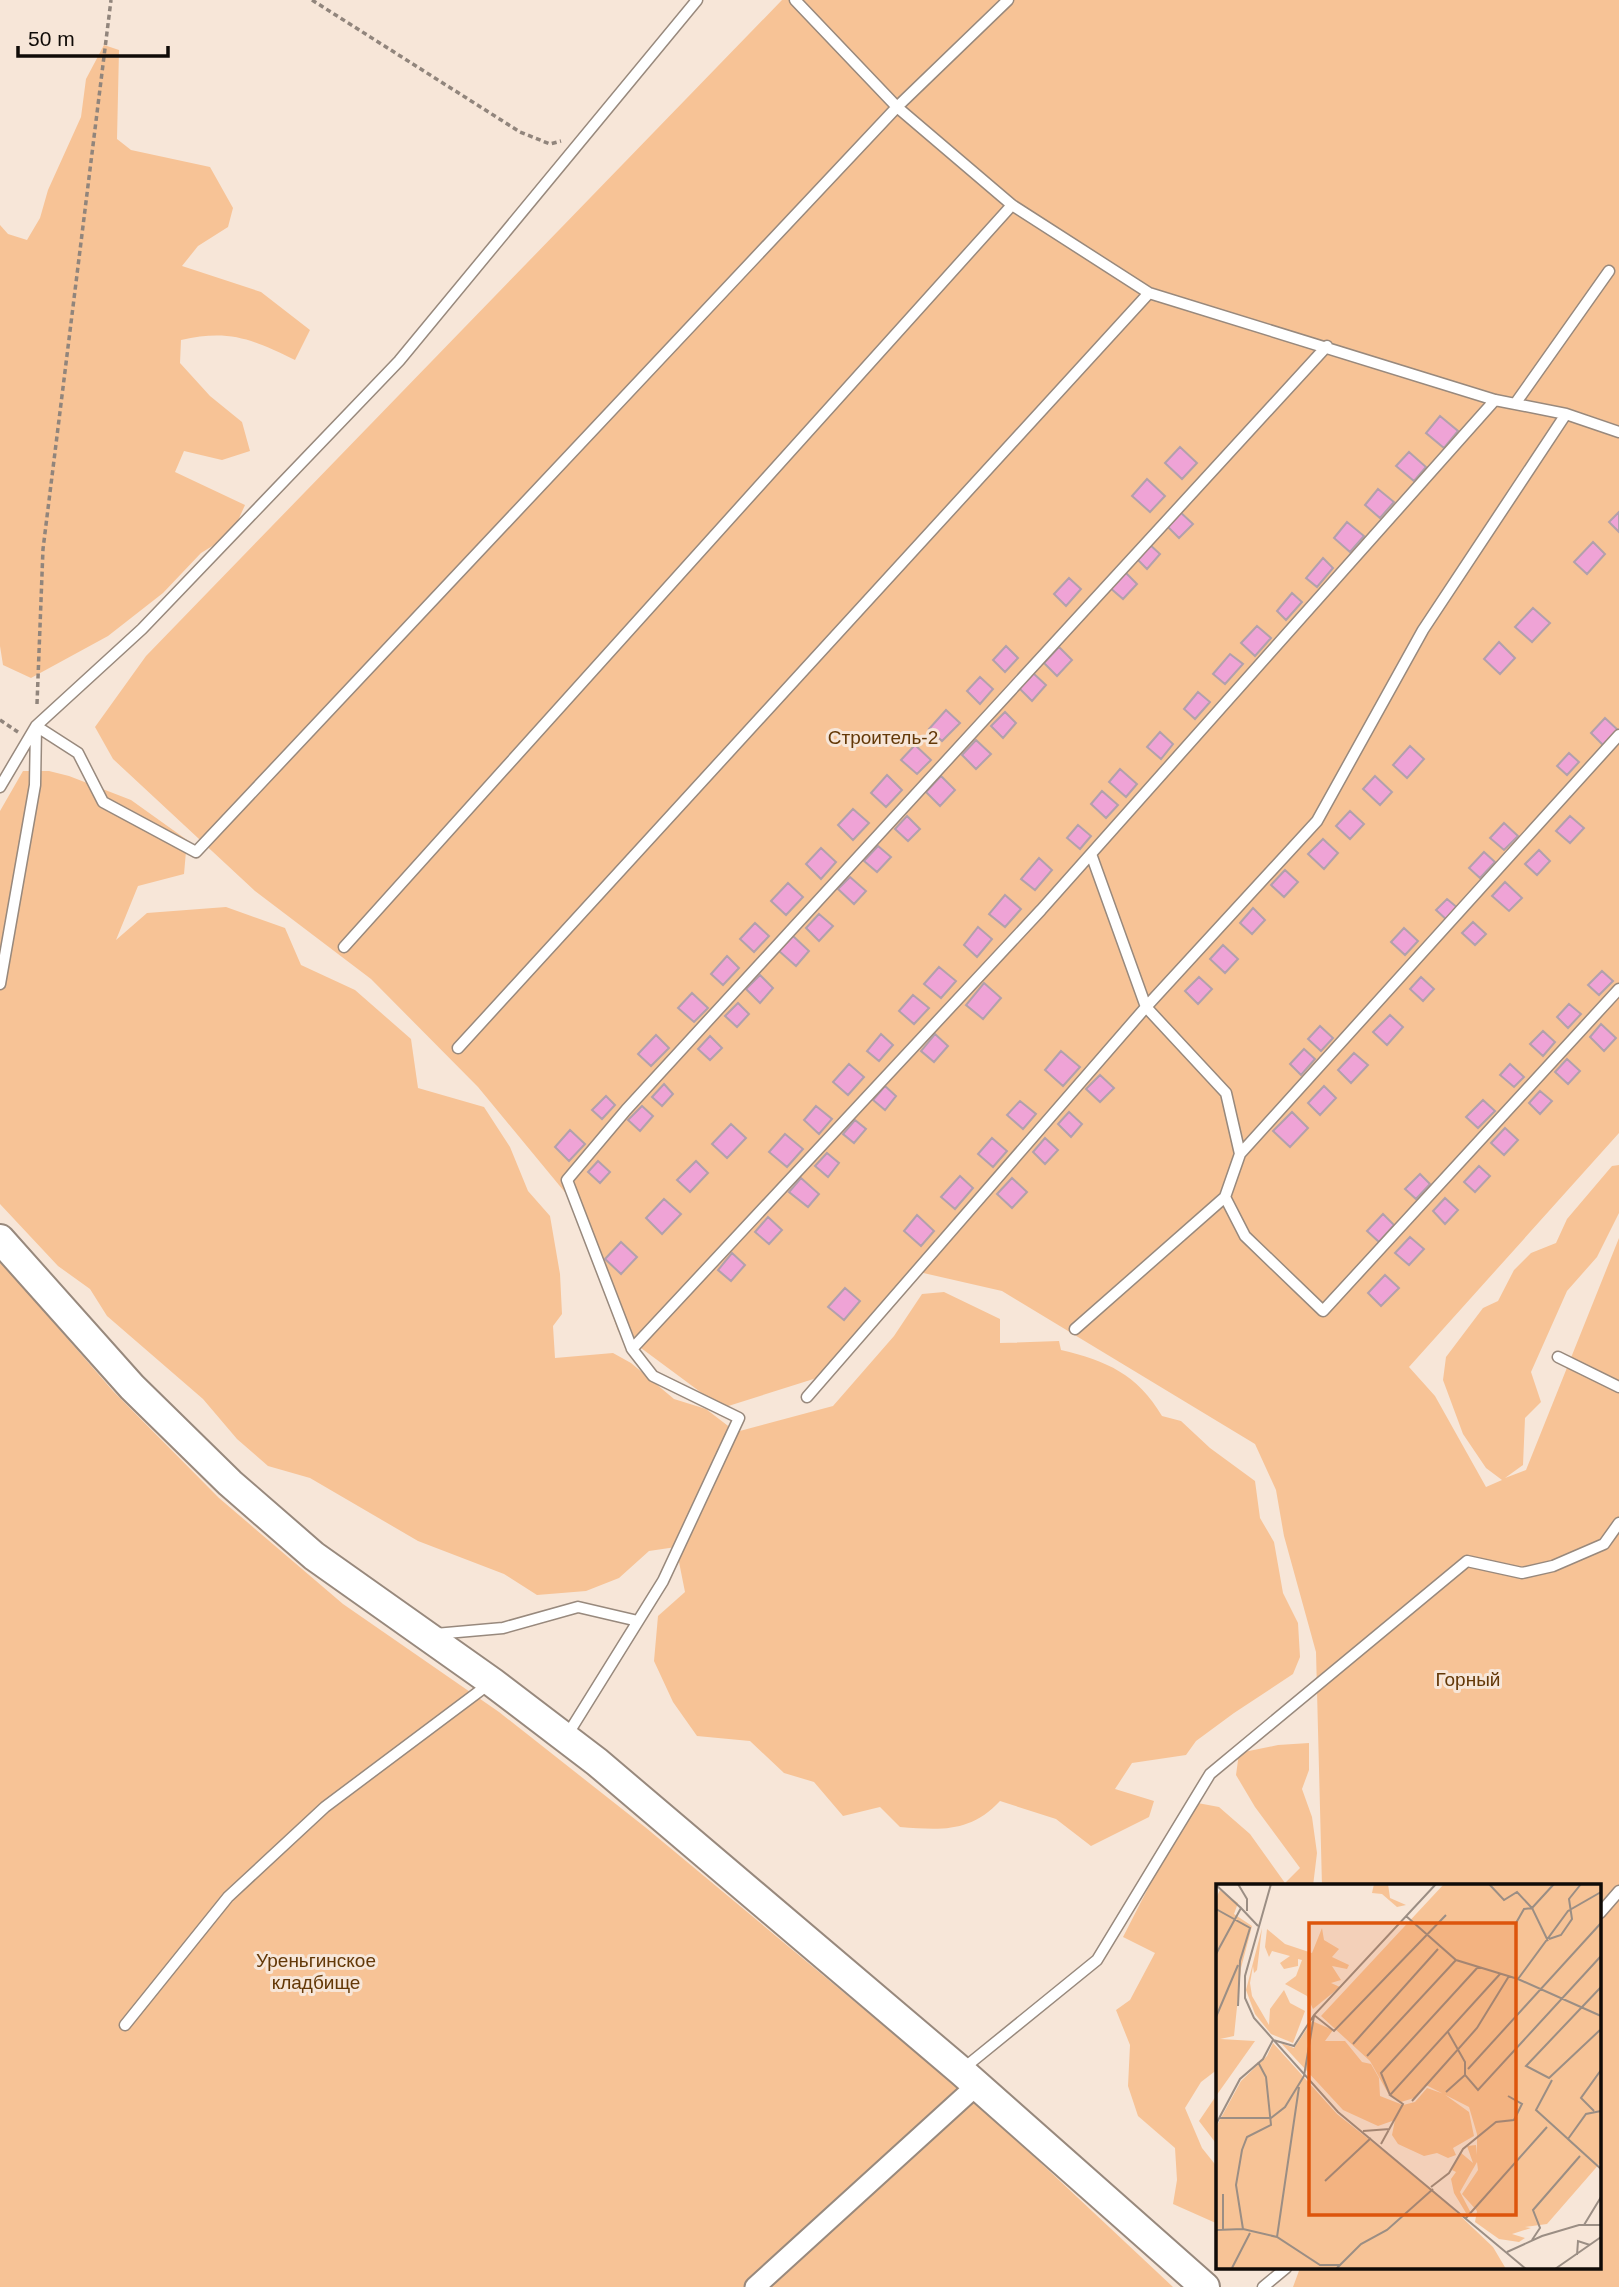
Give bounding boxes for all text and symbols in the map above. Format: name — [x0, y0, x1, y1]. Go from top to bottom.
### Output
scale bar — [18, 14, 168, 58]
text: 50 m — [28, 27, 75, 50]
park label: Строитель-2 — [828, 727, 938, 748]
park label: Горный — [1436, 1669, 1500, 1690]
inset map — [1216, 1884, 1602, 2270]
park label: Уреньгинское кладбище — [256, 1950, 376, 1993]

